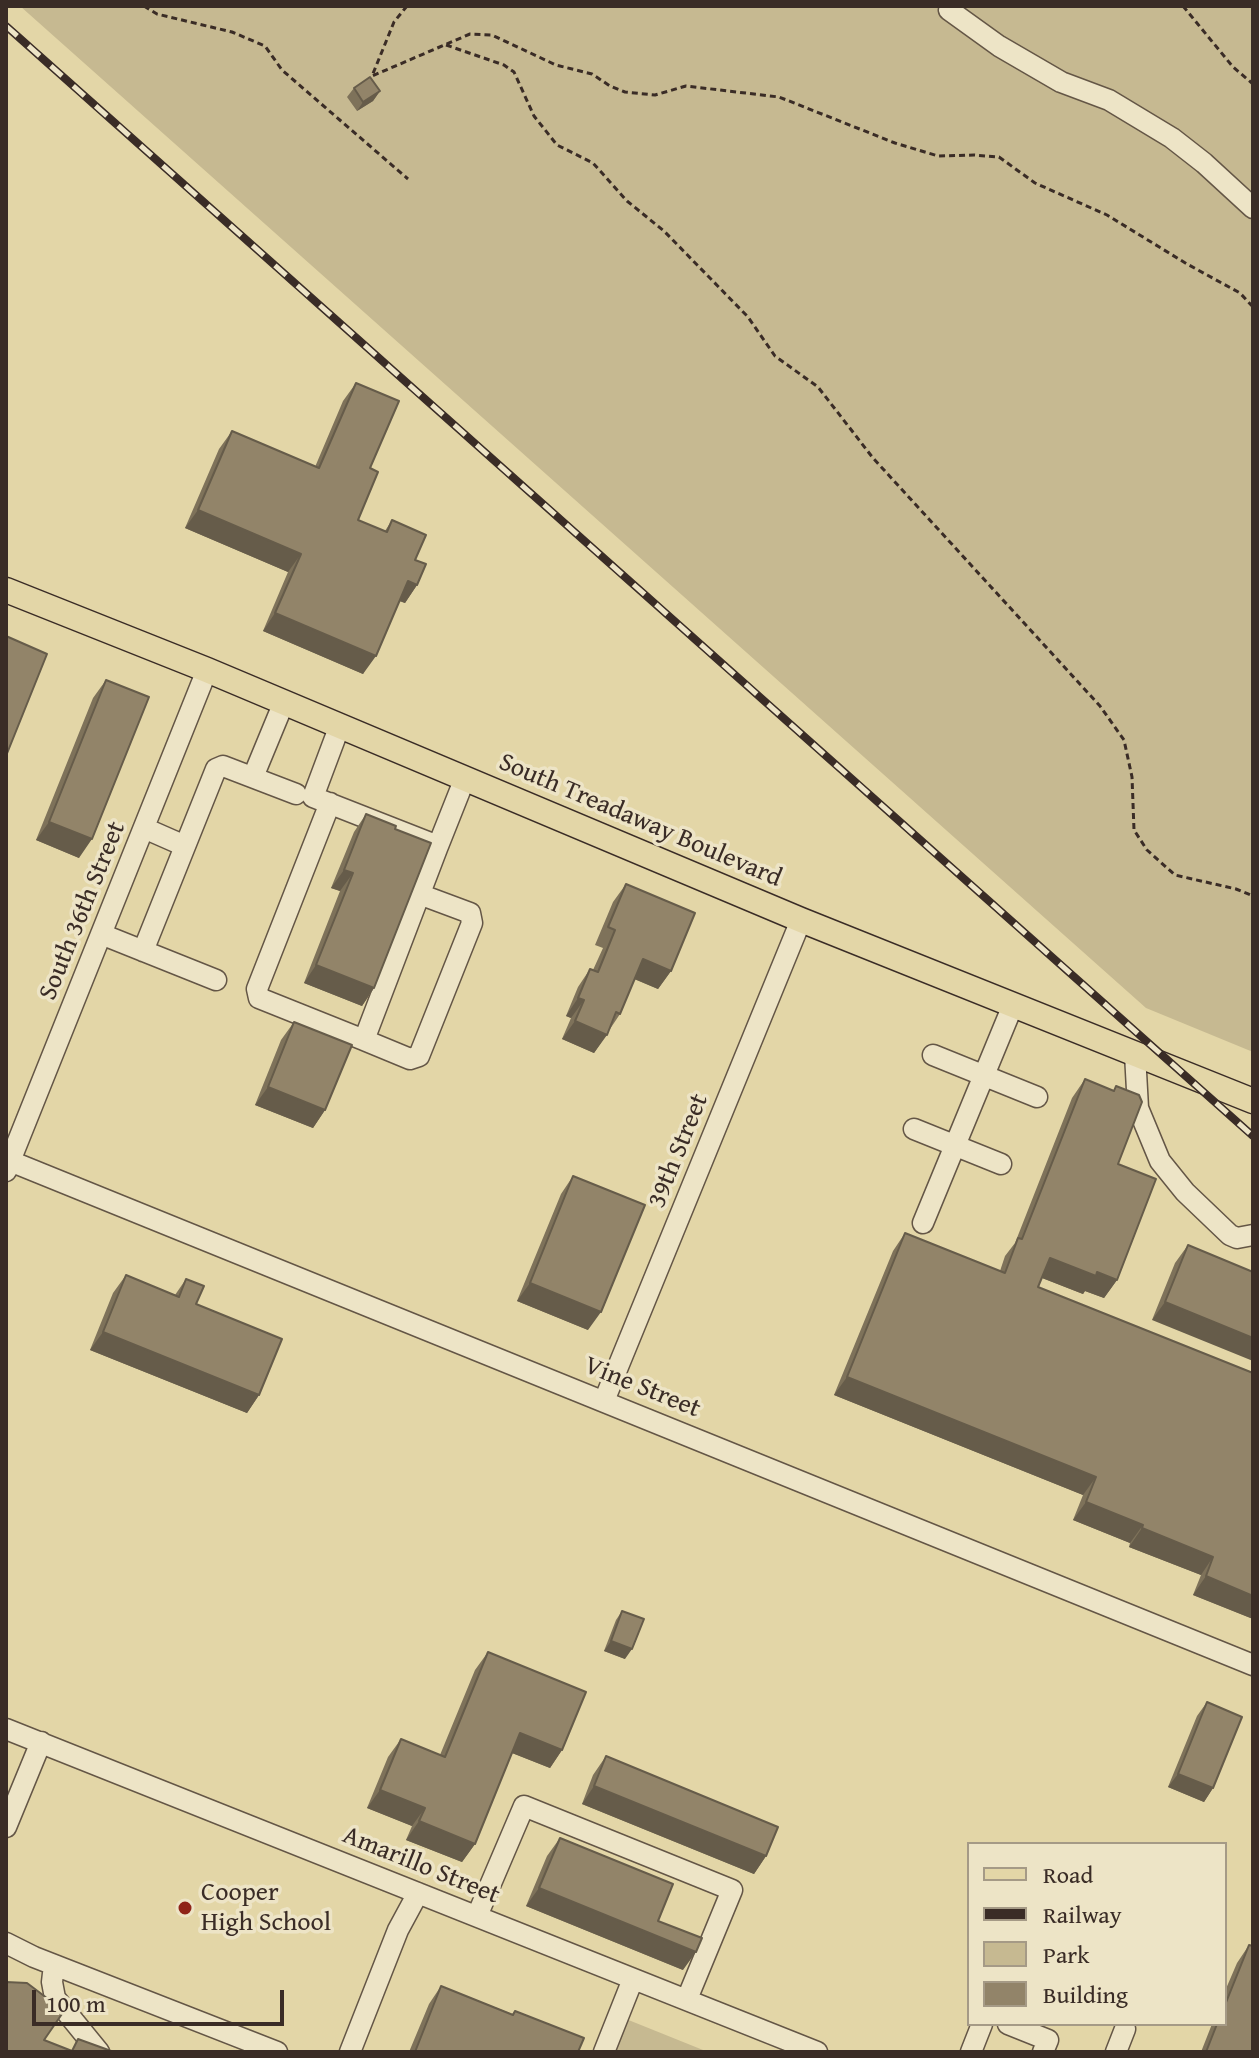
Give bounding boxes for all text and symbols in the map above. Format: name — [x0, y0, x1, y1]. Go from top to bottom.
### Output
street label: South Treadaway Boulevard — [494, 747, 786, 895]
street label: South 36th Street — [33, 817, 133, 1005]
street label: 39th Street — [642, 1089, 716, 1213]
street label: Vine Street — [579, 1351, 705, 1425]
street label: Amarillo Street — [338, 1820, 504, 1912]
legend — [967, 1842, 1227, 2026]
text: Road — [1043, 1857, 1093, 1892]
place label: Cooper High School — [201, 1877, 331, 1938]
text: Railway — [1043, 1897, 1122, 1932]
marker: Cooper High School — [176, 1899, 194, 1917]
text: Park — [1043, 1937, 1089, 1972]
scale bar — [36, 1974, 288, 2024]
text: Building — [1043, 1977, 1128, 2012]
text: 100 m — [46, 1986, 106, 2021]

